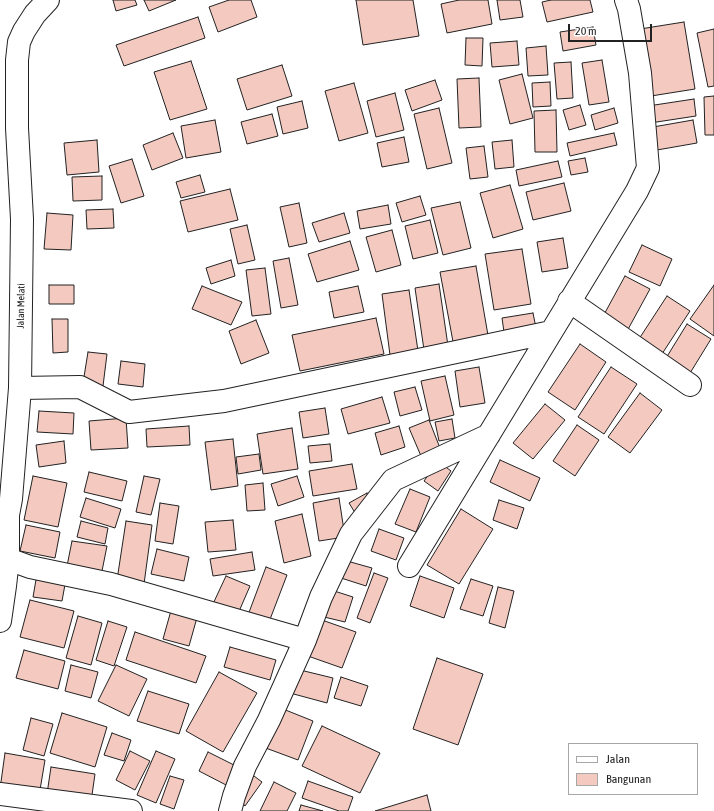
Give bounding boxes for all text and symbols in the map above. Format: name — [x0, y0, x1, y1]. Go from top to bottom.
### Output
scale bar — [570, 16, 654, 42]
text: 20 m — [575, 24, 597, 38]
street label: Jalan Melati — [15, 283, 27, 329]
legend — [568, 743, 698, 795]
text: Jalan — [606, 752, 630, 766]
text: Bangunan — [606, 772, 651, 786]

